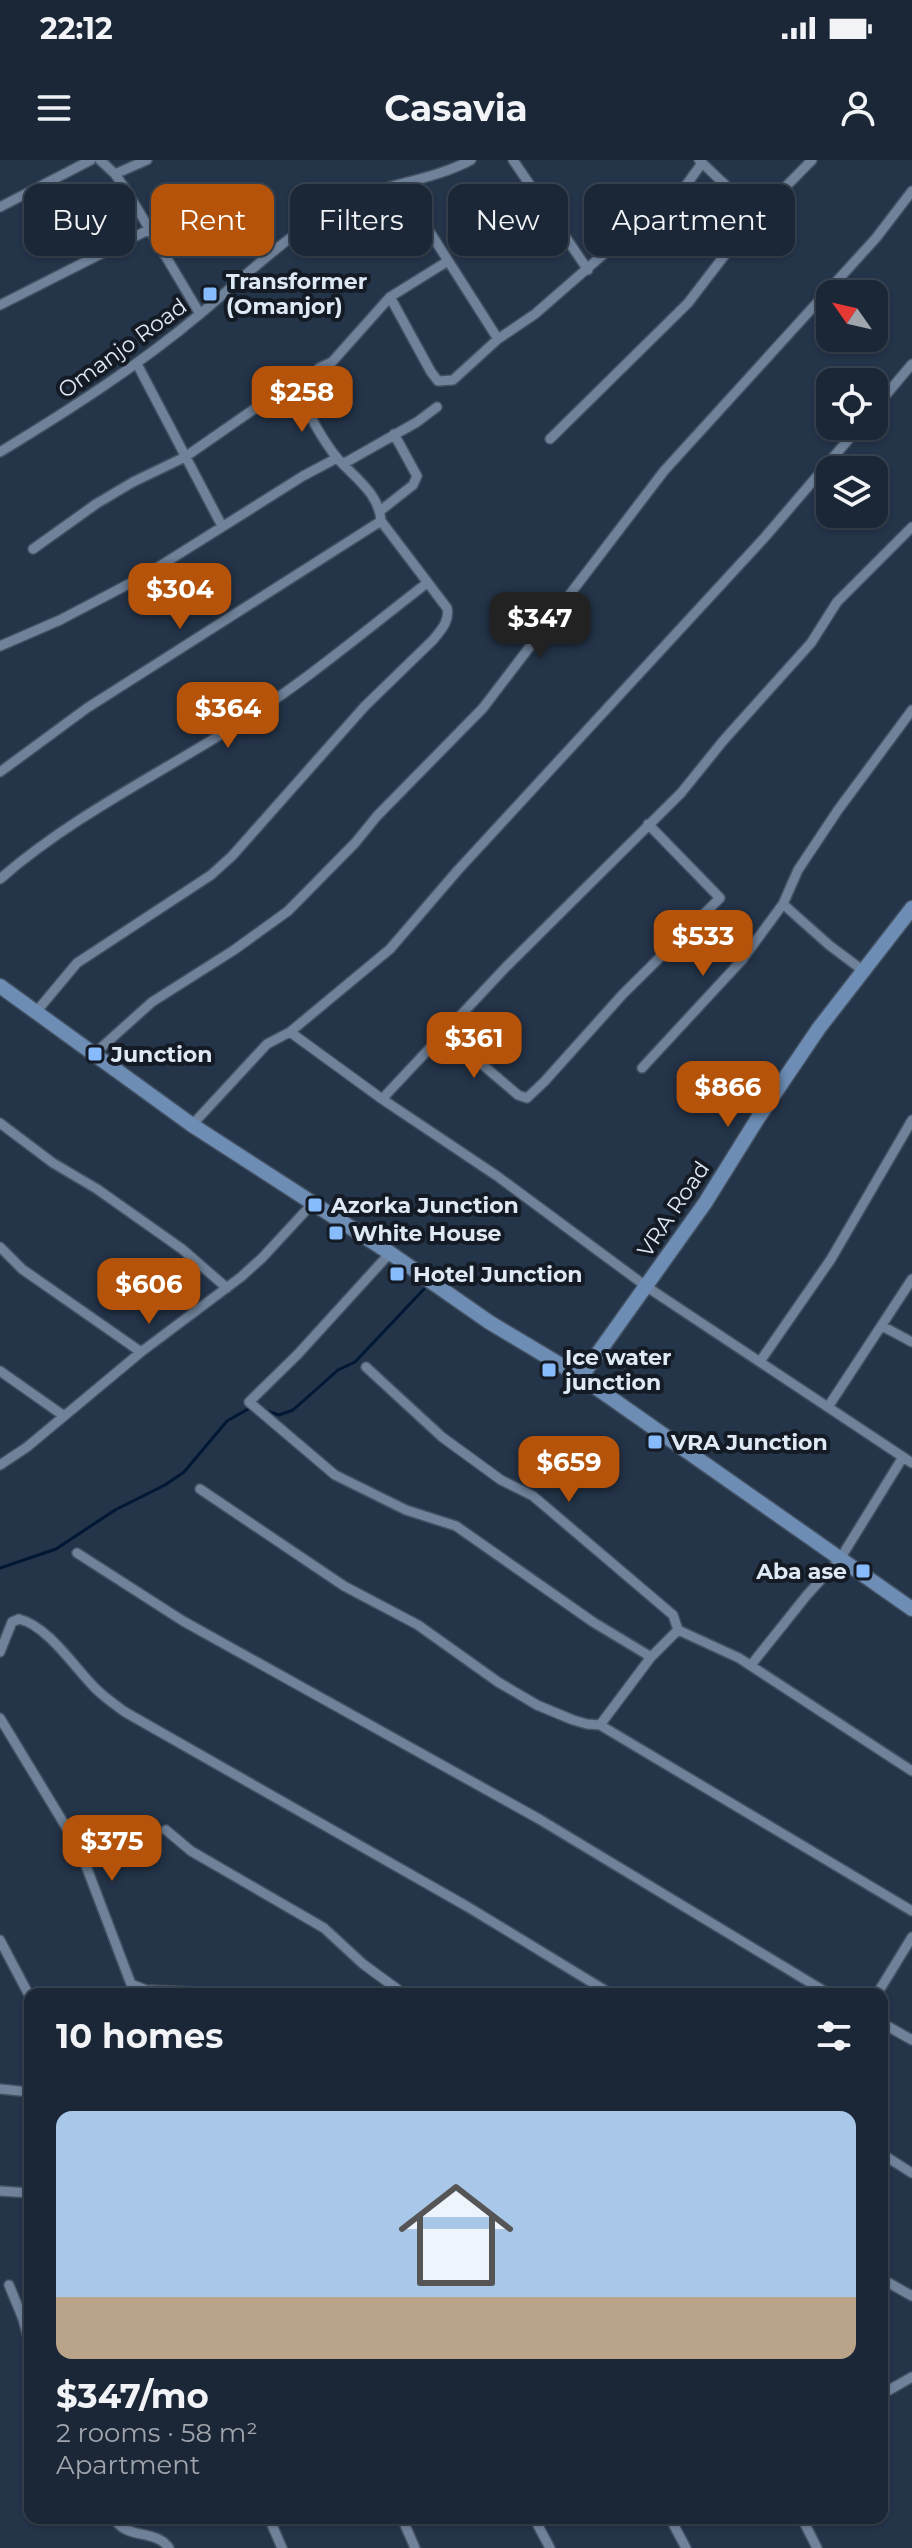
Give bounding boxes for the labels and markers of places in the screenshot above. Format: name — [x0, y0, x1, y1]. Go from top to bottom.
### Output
place label: Transformer (Omanjor) — [226, 268, 367, 320]
marker: Transformer (Omanjor) — [201, 285, 219, 303]
pin: $258 — [255, 366, 349, 434]
pin: $304 — [133, 563, 227, 631]
pin: $347 — [493, 592, 587, 660]
pin: $364 — [181, 682, 275, 750]
pin: $533 — [656, 910, 750, 978]
pin: $361 — [427, 1012, 521, 1080]
place label: Junction — [110, 1041, 212, 1068]
marker: Junction — [86, 1045, 104, 1063]
pin: $866 — [681, 1061, 775, 1129]
place label: Azorka Junction — [330, 1192, 519, 1219]
marker: Azorka Junction — [306, 1196, 324, 1214]
place label: White House — [352, 1220, 502, 1247]
marker: White House — [327, 1224, 345, 1242]
pin: $606 — [102, 1258, 196, 1326]
place label: Hotel Junction — [413, 1261, 583, 1288]
marker: Hotel Junction — [388, 1265, 406, 1283]
place label: Ice water junction — [562, 1344, 671, 1396]
marker: Ice water junction — [540, 1361, 558, 1379]
place label: VRA Junction — [670, 1429, 828, 1456]
marker: VRA Junction — [646, 1433, 664, 1451]
pin: $659 — [522, 1436, 616, 1504]
place label: Aba ase — [755, 1558, 847, 1585]
marker: Aba ase — [854, 1562, 872, 1580]
pin: $375 — [65, 1815, 159, 1883]

